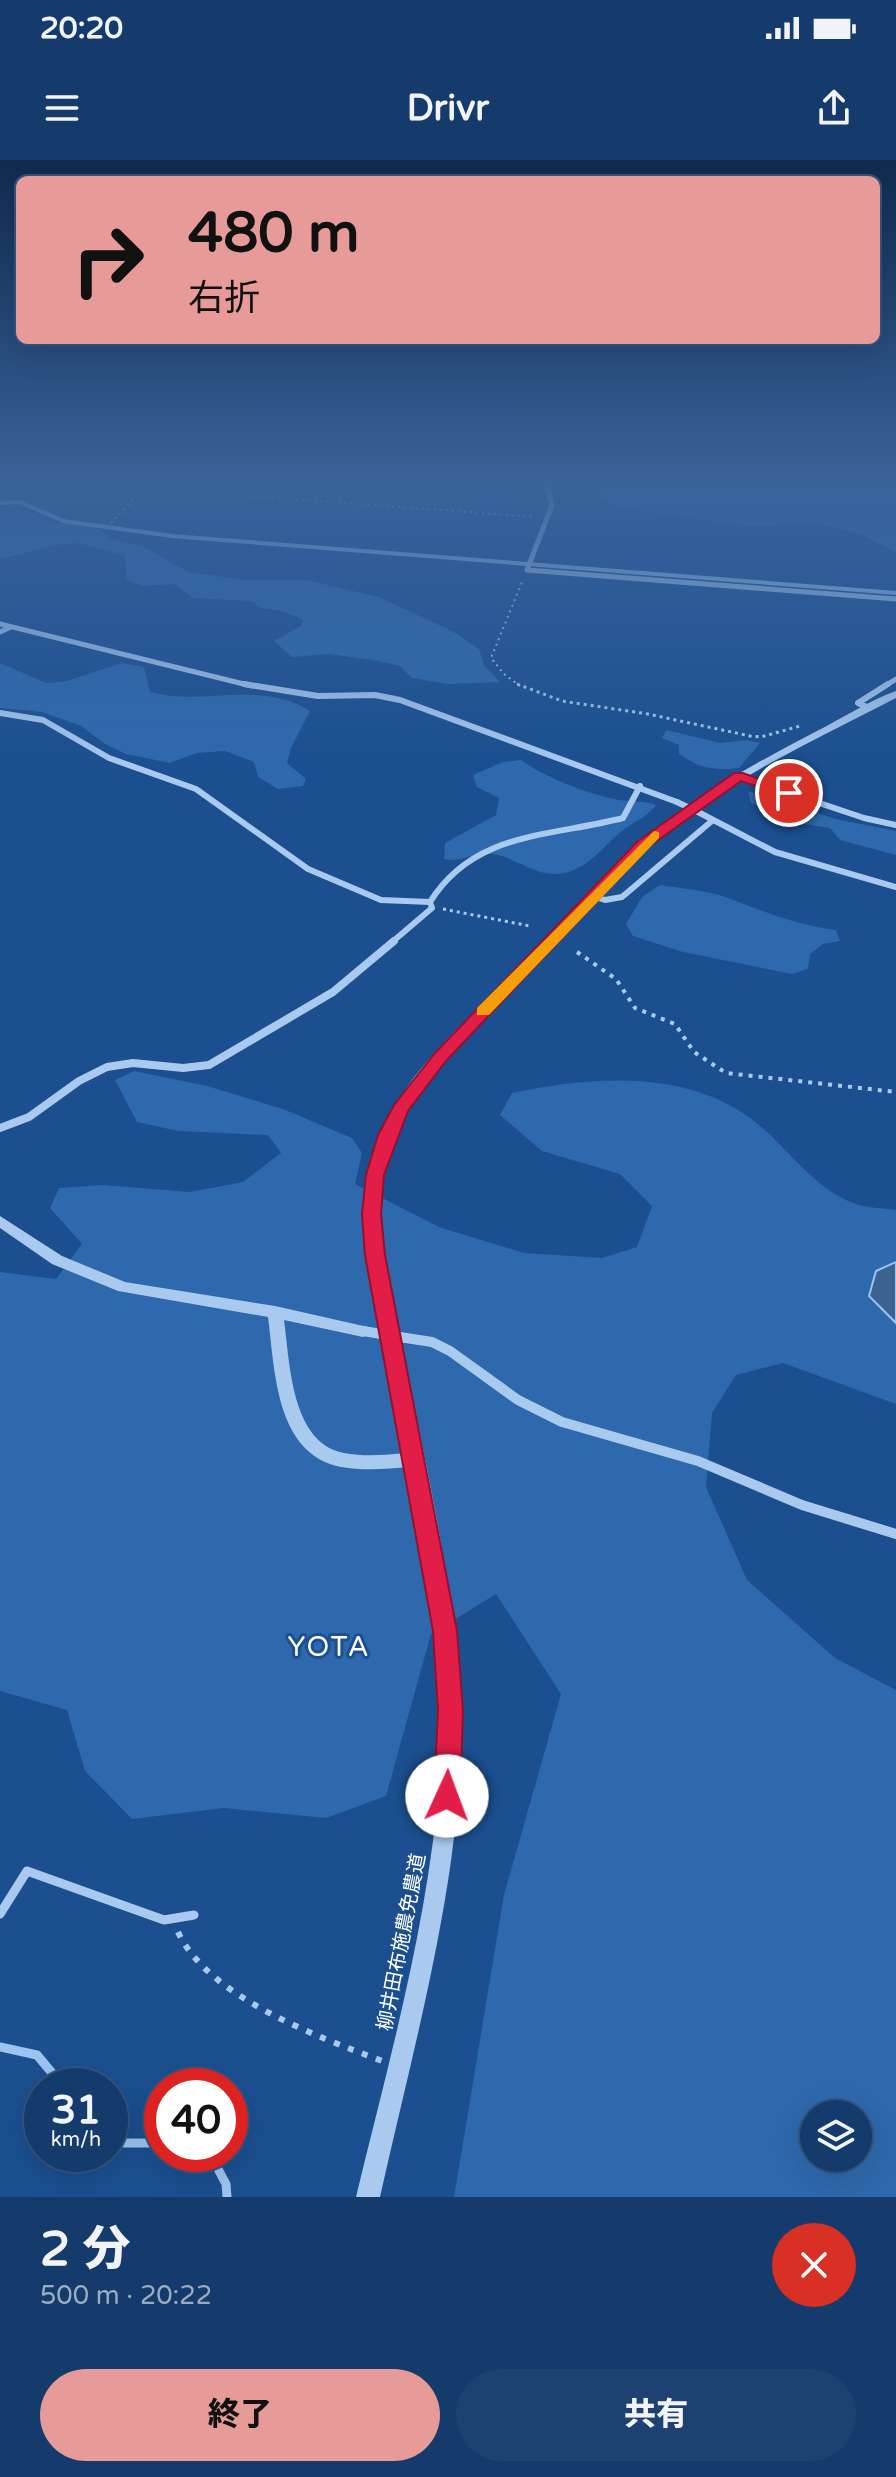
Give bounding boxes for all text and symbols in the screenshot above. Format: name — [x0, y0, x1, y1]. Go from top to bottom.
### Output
text: 20:20 — [40, 10, 123, 47]
icon: menu — [40, 86, 84, 130]
icon: share — [812, 86, 856, 130]
text: Drivr — [407, 87, 489, 130]
text: 480 m — [188, 200, 359, 267]
icon: right — [56, 208, 160, 312]
text: 右折 — [188, 277, 260, 320]
pin — [755, 759, 823, 827]
icon: arrive — [767, 771, 811, 815]
district label: YOTA — [287, 1630, 371, 1664]
position arrow — [405, 1754, 489, 1838]
street label: 柳井田布施農免農道 — [373, 1852, 431, 2033]
speed limit sign: 40 — [144, 2068, 248, 2172]
text: 31 — [51, 2086, 101, 2134]
map controls — [800, 2100, 872, 2172]
button: layers — [800, 2100, 872, 2172]
text: km/h — [51, 2128, 101, 2152]
text: 2 分 — [40, 2221, 131, 2279]
button: close — [772, 2223, 856, 2307]
text: 500 m · 20:22 — [40, 2280, 212, 2311]
button: 終了 — [40, 2369, 440, 2461]
button: 共有 — [456, 2369, 856, 2461]

